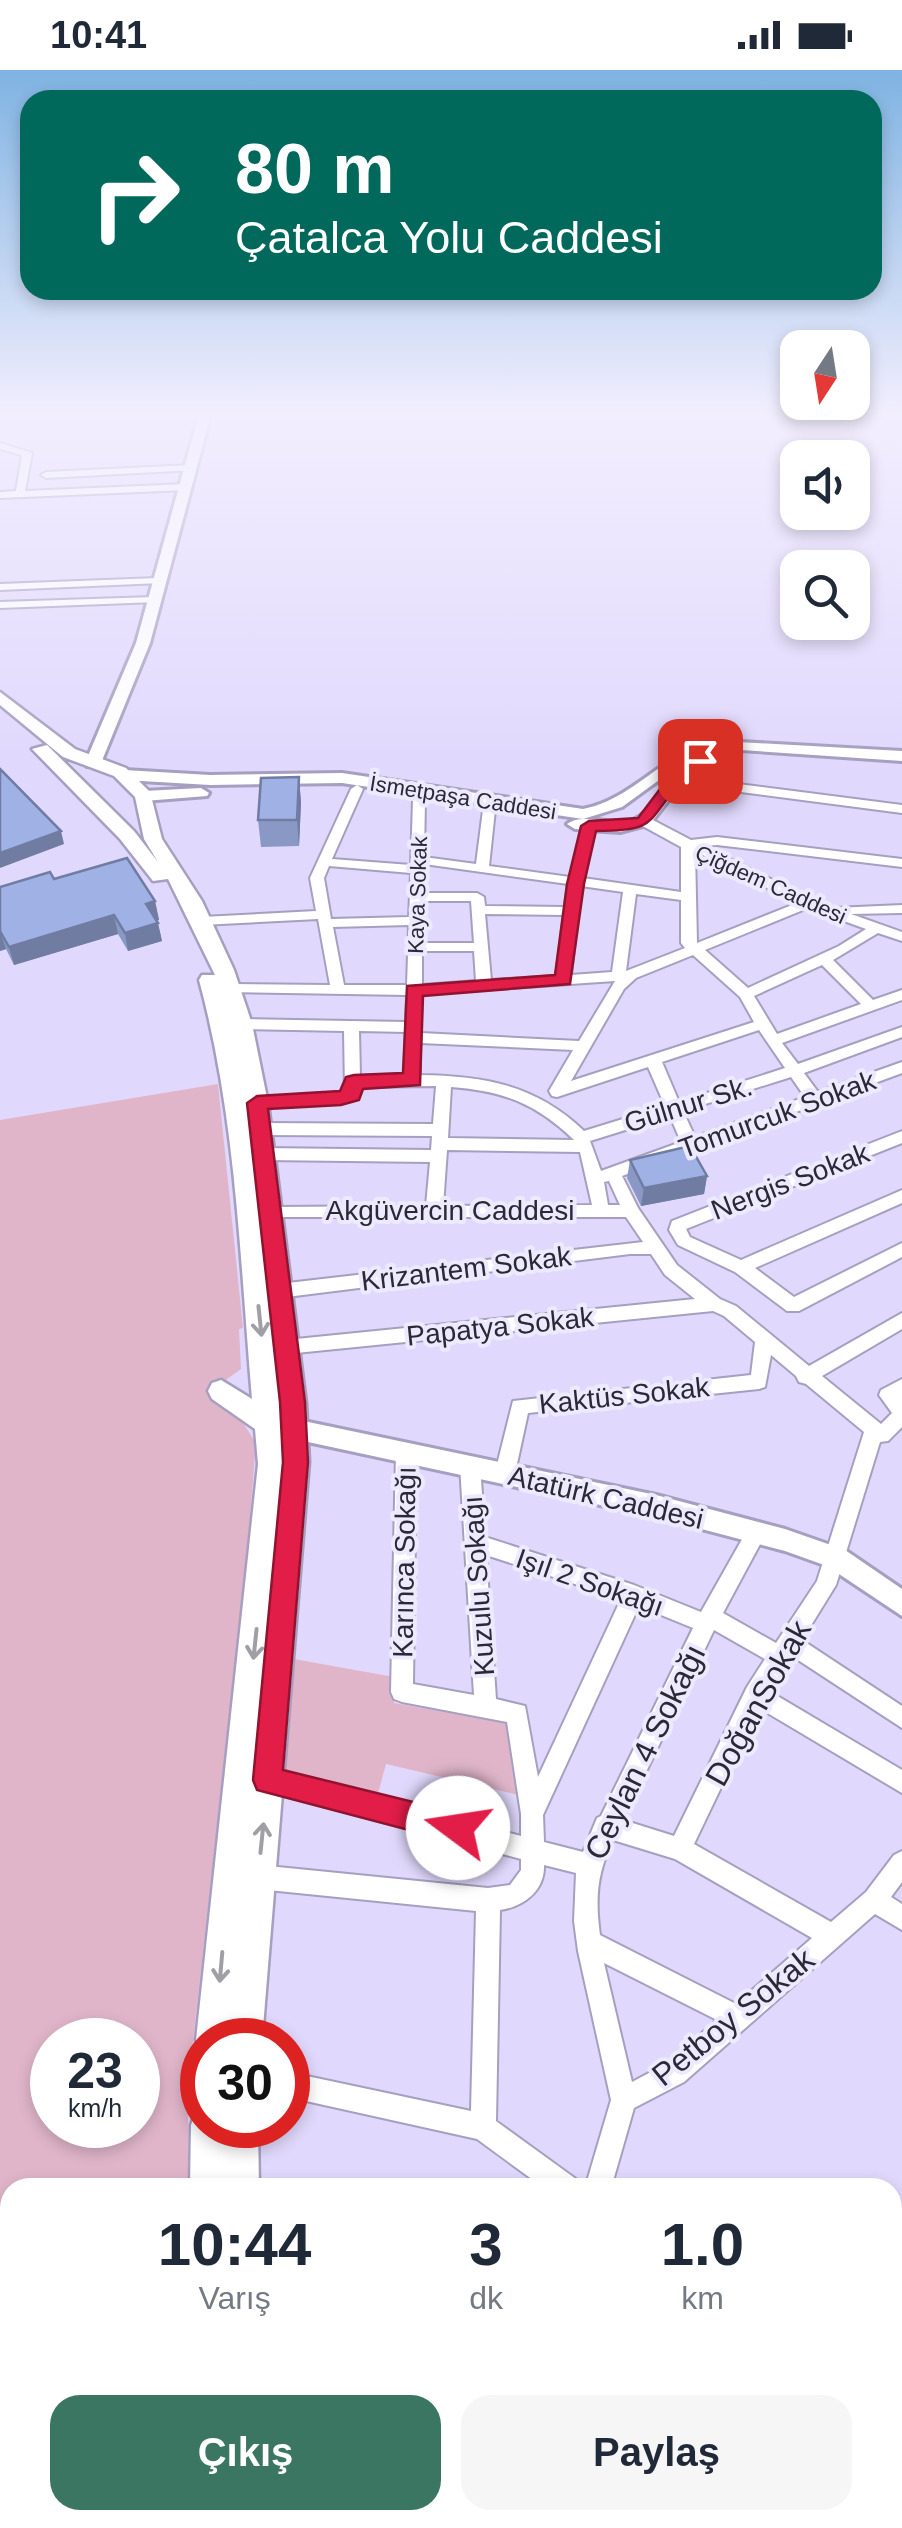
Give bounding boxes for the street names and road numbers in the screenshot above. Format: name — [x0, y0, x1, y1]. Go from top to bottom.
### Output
street label: İsmetpaşa Caddesi — [368, 770, 558, 825]
street label: Kaya Sokak — [403, 835, 432, 954]
street label: Çiğdem Caddesi — [691, 840, 850, 929]
street label: Tomurcuk Sokak — [675, 1064, 881, 1164]
street label: Gülnur Sk. — [620, 1070, 756, 1139]
street label: Nergis Sokak — [707, 1137, 874, 1226]
street label: Akgüvercin Caddesi — [325, 1195, 575, 1226]
street label: Krizantem Sokak — [359, 1240, 574, 1297]
street label: Papatya Sokak — [405, 1301, 596, 1352]
street label: Kaktüs Sokak — [537, 1371, 712, 1420]
street label: Atatürk Caddesi — [505, 1460, 706, 1535]
street label: Karınca Sokağı — [387, 1466, 422, 1658]
street label: Kuzulu Sokağı — [457, 1495, 500, 1677]
street label: Işıl 2 Sokağı — [512, 1543, 668, 1622]
street label: DoğanSokak — [698, 1613, 819, 1792]
street label: Ceylan 4 Sokağı — [577, 1639, 713, 1865]
street label: Petboy Sokak — [645, 1940, 822, 2093]

